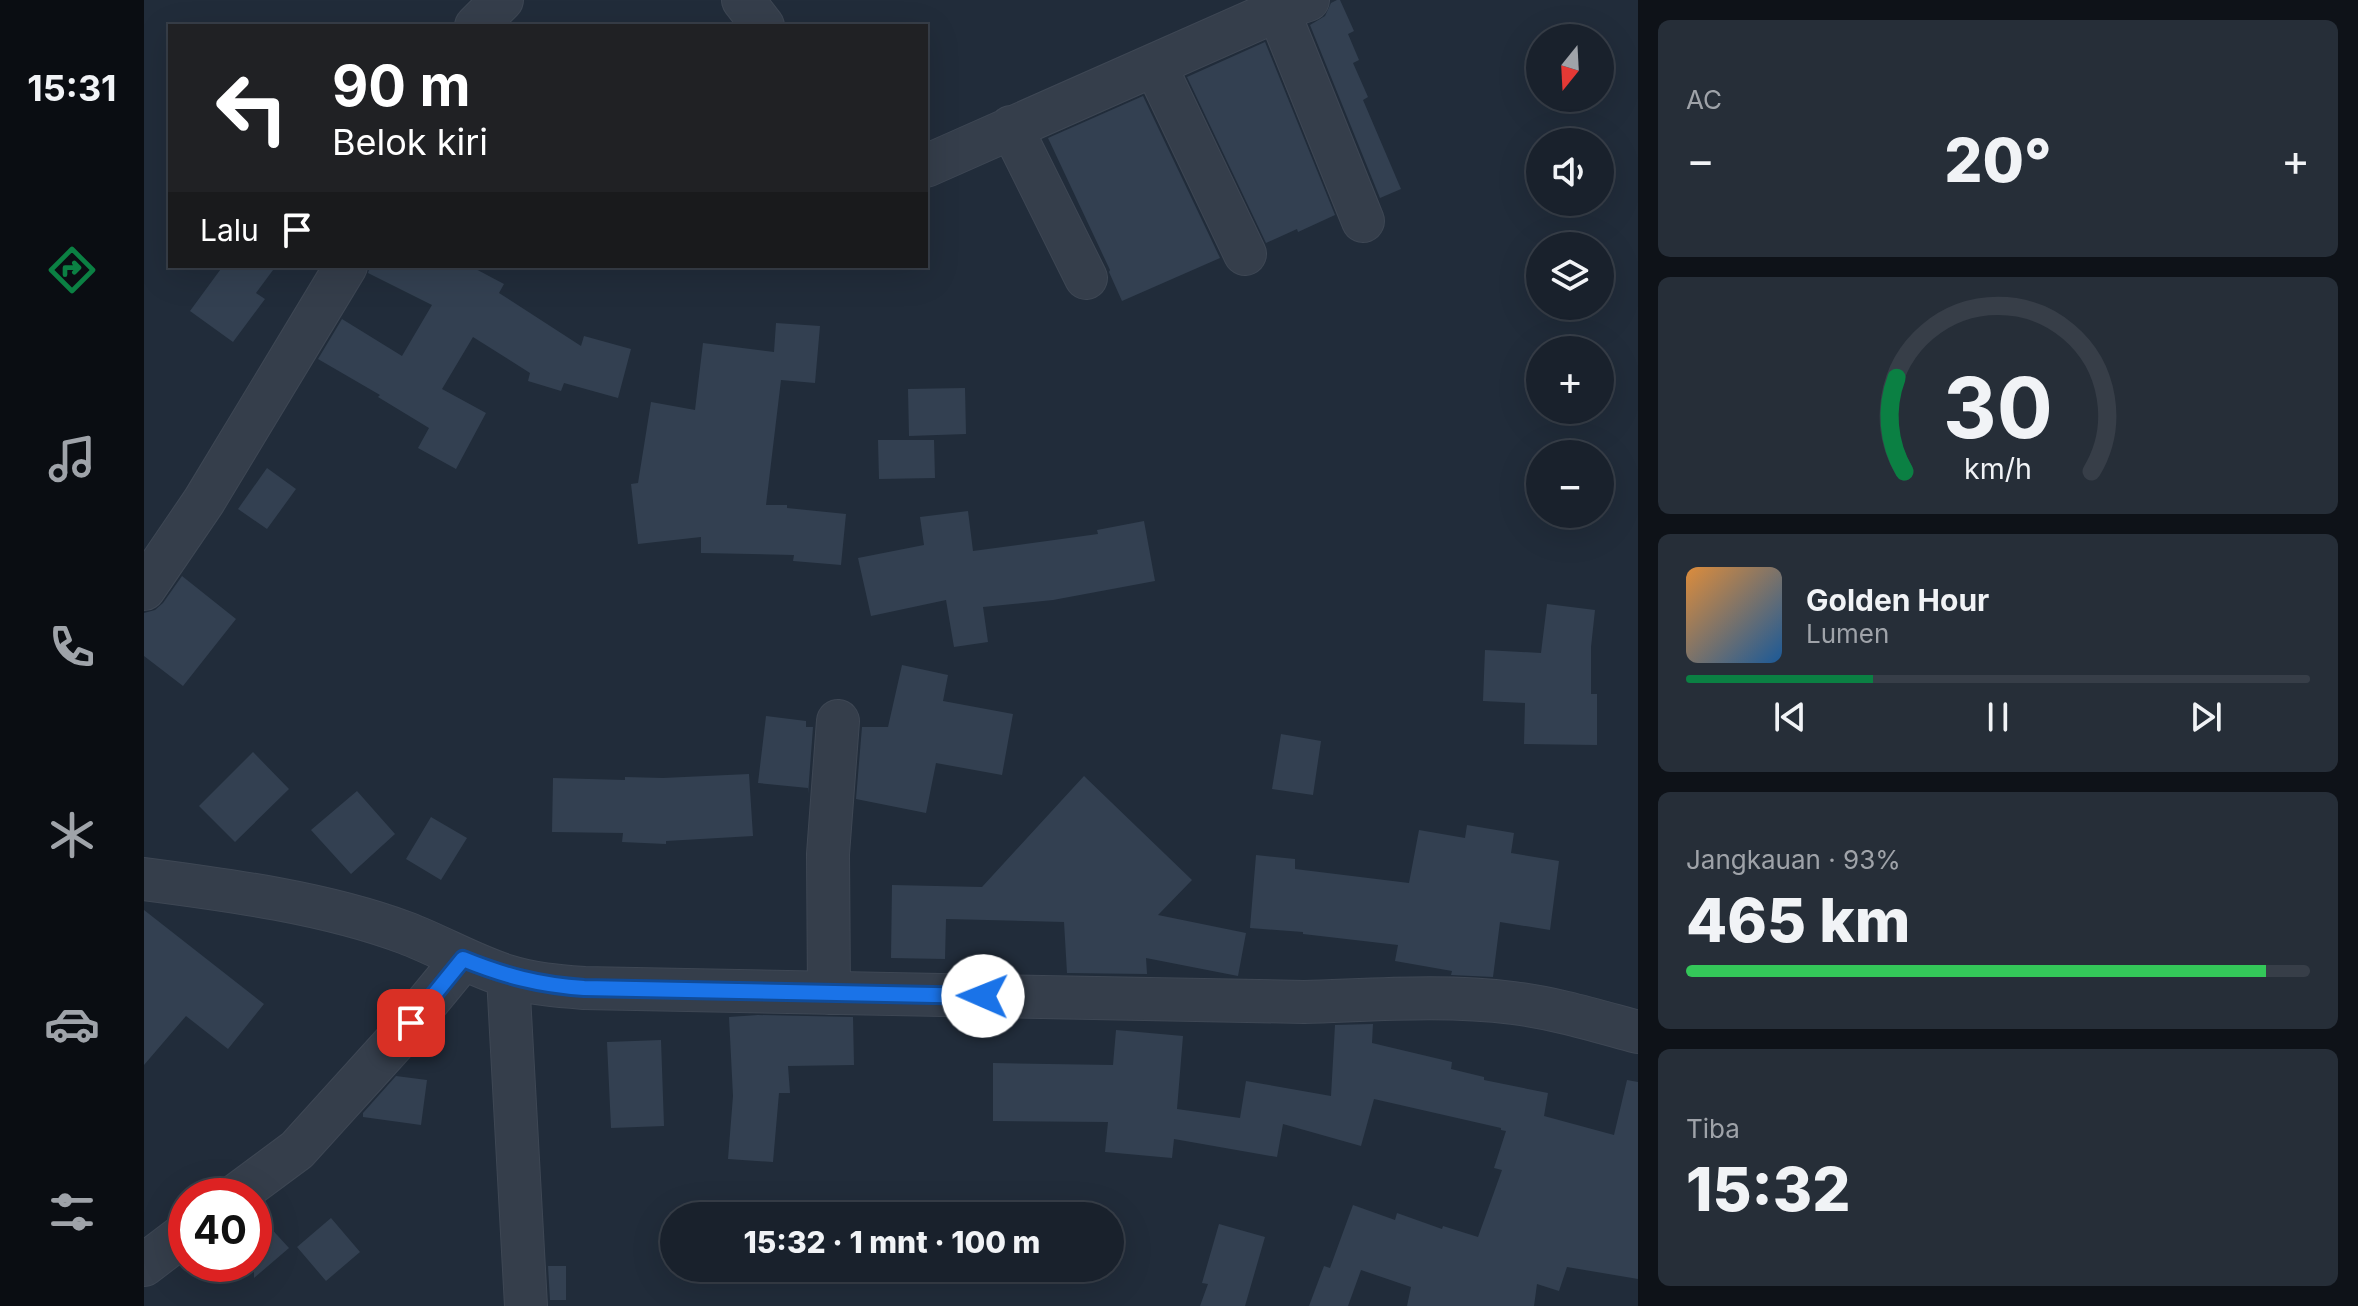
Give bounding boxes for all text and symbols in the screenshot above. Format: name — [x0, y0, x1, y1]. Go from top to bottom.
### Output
north arrow — [1526, 24, 1614, 112]
map controls — [1526, 24, 1614, 528]
text: 90 m — [332, 52, 471, 120]
icon: left — [200, 56, 304, 160]
text: 15:31 — [27, 66, 117, 110]
text: AC — [1686, 84, 1722, 115]
text: Belok kiri — [332, 120, 488, 164]
text: 20° — [1944, 124, 2052, 196]
button: sound — [1526, 128, 1614, 216]
text: − — [1686, 133, 1715, 187]
text: + — [2281, 133, 2310, 187]
icon: arrive — [275, 208, 319, 252]
text: Lalu — [200, 212, 259, 248]
button: layers — [1526, 232, 1614, 320]
icon: directions — [44, 242, 100, 298]
button: + — [1526, 336, 1614, 424]
text: 30 — [1943, 356, 2053, 457]
icon: music — [44, 431, 100, 487]
button: − — [1526, 440, 1614, 528]
text: km/h — [1964, 451, 2032, 486]
text: Golden Hour — [1806, 582, 1989, 618]
text: Lumen — [1806, 618, 1889, 649]
icon: phone — [44, 619, 100, 675]
icon: previous — [1768, 695, 1812, 739]
icon: pause — [1976, 695, 2020, 739]
icon: next — [2184, 695, 2228, 739]
icon: climate — [44, 807, 100, 863]
text: Jangkauan · 93% — [1686, 844, 1901, 875]
text: 465 km — [1686, 884, 1910, 956]
position arrow — [941, 954, 1025, 1038]
pin — [377, 989, 445, 1057]
icon: car — [44, 996, 100, 1052]
icon: arrive — [389, 1001, 433, 1045]
text: Tiba — [1686, 1113, 1740, 1144]
text: 15:32 — [1686, 1153, 1850, 1225]
speed limit sign: 40 — [168, 1178, 272, 1282]
icon: filters — [44, 1184, 100, 1240]
text: 15:32 · 1 mnt · 100 m — [744, 1224, 1040, 1260]

